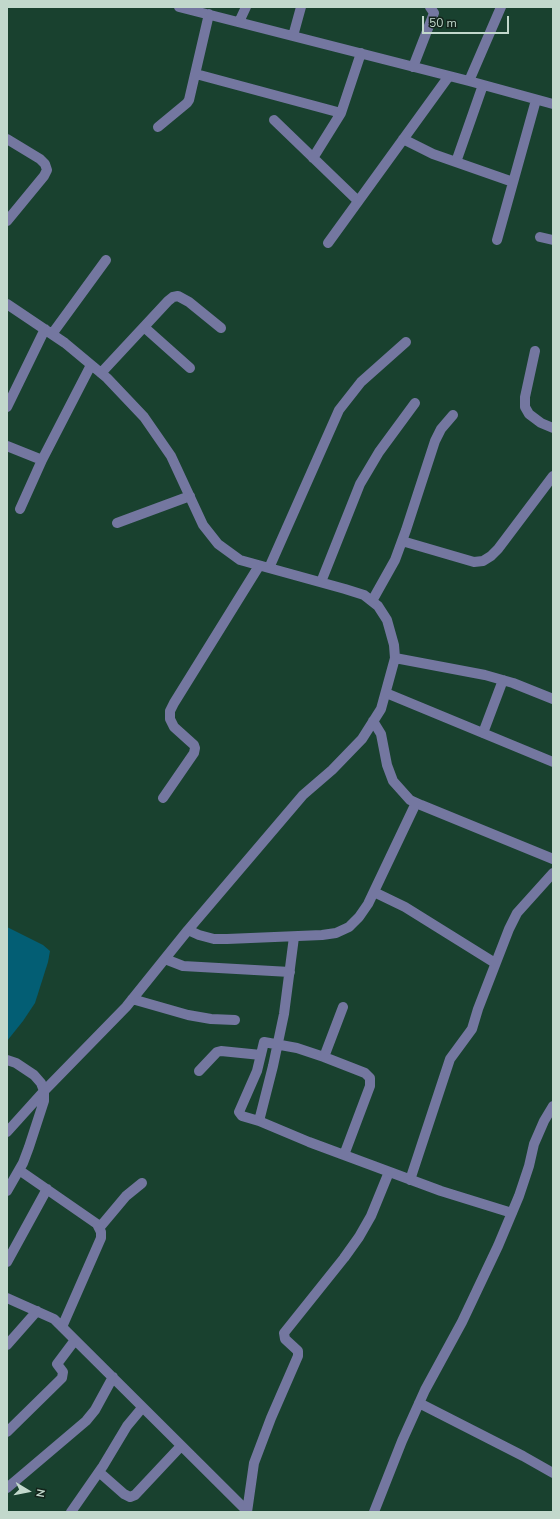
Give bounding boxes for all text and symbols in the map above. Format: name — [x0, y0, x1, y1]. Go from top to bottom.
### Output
scale bar — [424, 8, 511, 34]
text: 50 m — [429, 15, 457, 31]
north arrow — [8, 1471, 48, 1511]
text: N — [32, 1488, 48, 1499]

